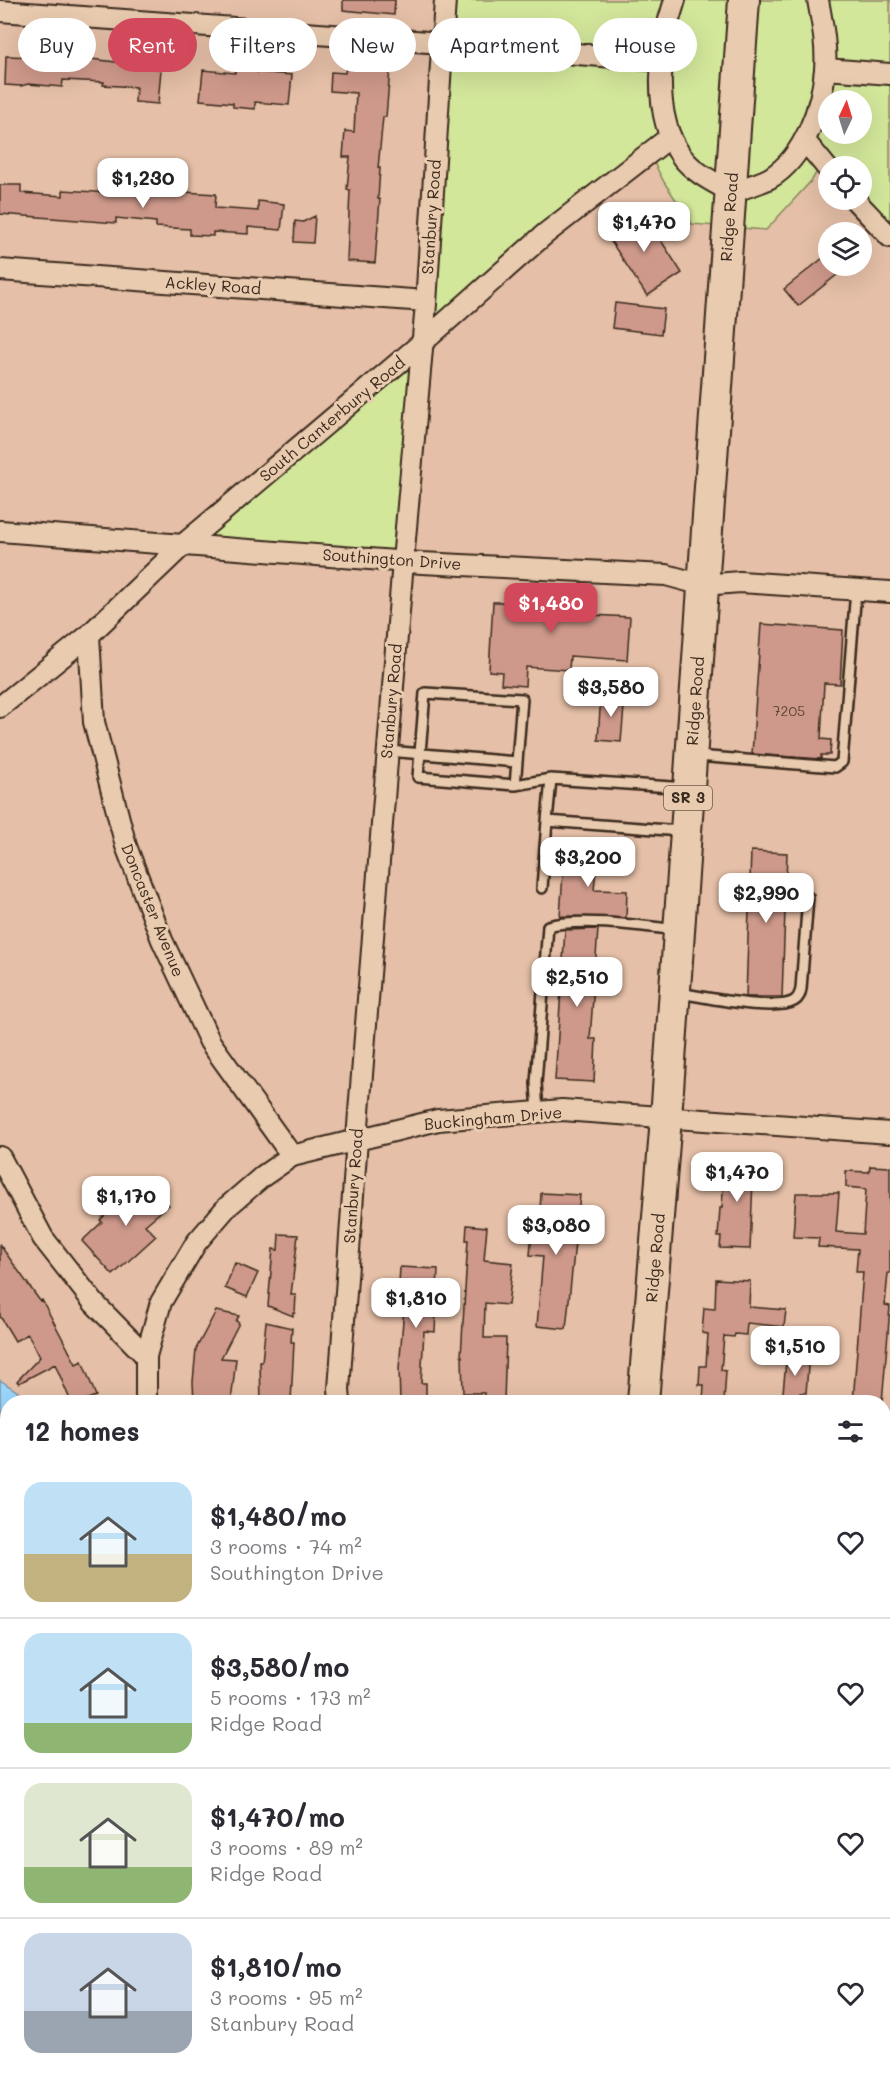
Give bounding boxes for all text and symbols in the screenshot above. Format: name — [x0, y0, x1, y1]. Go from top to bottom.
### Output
chip: Buy — [18, 18, 96, 72]
chip: Rent — [108, 18, 197, 72]
chip: Filters — [209, 18, 317, 72]
chip: New — [329, 18, 416, 72]
chip: Apartment — [428, 18, 581, 72]
chip: House — [593, 18, 697, 72]
north arrow — [818, 90, 872, 144]
map controls — [818, 90, 872, 276]
button: locate — [818, 156, 872, 210]
pin: $1,230 — [94, 158, 192, 209]
street label: Stanbury Road — [416, 159, 445, 275]
text: $1,230 — [111, 164, 175, 190]
street label: Ridge Road — [715, 172, 742, 262]
pin: $1,470 — [595, 202, 693, 253]
text: $1,470 — [612, 208, 676, 234]
button: layers — [818, 222, 872, 276]
street label: Ackley Road — [164, 271, 262, 298]
street label: South Canterbury Road — [254, 351, 409, 486]
street label: Southington Drive — [322, 543, 462, 574]
pin: $1,480 — [502, 583, 600, 634]
text: $1,480 — [518, 589, 584, 615]
street label: Stanbury Road — [375, 643, 406, 759]
street label: Ridge Road — [681, 656, 708, 746]
pin: $3,580 — [562, 667, 660, 718]
text: $3,580 — [577, 673, 645, 699]
house number: 7205 — [773, 701, 805, 720]
road number: SR 3 — [664, 786, 712, 810]
pin: $3,200 — [539, 837, 637, 888]
street label: Doncaster Avenue — [117, 840, 190, 980]
text: $3,200 — [554, 843, 622, 869]
pin: $2,990 — [717, 873, 815, 924]
text: $2,990 — [733, 879, 799, 905]
pin: $2,510 — [528, 957, 626, 1008]
text: $2,510 — [545, 963, 609, 989]
street label: Buckingham Drive — [423, 1101, 563, 1134]
street label: Stanbury Road — [338, 1128, 367, 1244]
pin: $1,470 — [688, 1152, 786, 1203]
text: $1,470 — [705, 1158, 769, 1184]
pin: $1,170 — [77, 1176, 175, 1227]
text: $1,170 — [96, 1182, 156, 1208]
pin: $3,080 — [507, 1205, 605, 1256]
text: $3,080 — [522, 1211, 590, 1237]
street label: Ridge Road — [640, 1212, 669, 1303]
pin: $1,810 — [367, 1278, 465, 1329]
text: $1,810 — [385, 1284, 447, 1310]
pin: $1,510 — [746, 1326, 844, 1377]
text: $1,510 — [765, 1332, 825, 1358]
text: 12 homes — [24, 1414, 140, 1448]
icon: filters — [834, 1415, 867, 1448]
text: $1,480/mo — [210, 1499, 347, 1533]
icon: home — [72, 1506, 144, 1578]
icon: heart — [834, 1526, 867, 1559]
text: 3 rooms · 74 m² — [210, 1533, 362, 1559]
text: Southington Drive — [210, 1559, 384, 1585]
text: $3,580/mo — [210, 1650, 349, 1684]
icon: home — [72, 1657, 144, 1729]
icon: heart — [834, 1677, 867, 1710]
text: 5 rooms · 173 m² — [210, 1684, 371, 1710]
text: Ridge Road — [210, 1710, 322, 1736]
text: $1,470/mo — [210, 1800, 345, 1834]
icon: home — [72, 1807, 144, 1879]
icon: heart — [834, 1827, 867, 1860]
text: 3 rooms · 89 m² — [210, 1834, 363, 1860]
text: Ridge Road — [210, 1860, 322, 1886]
text: $1,810/mo — [210, 1950, 342, 1984]
icon: home — [72, 1957, 144, 2029]
icon: heart — [834, 1977, 867, 2010]
text: 3 rooms · 95 m² — [210, 1984, 362, 2010]
text: Stanbury Road — [210, 2010, 354, 2036]

